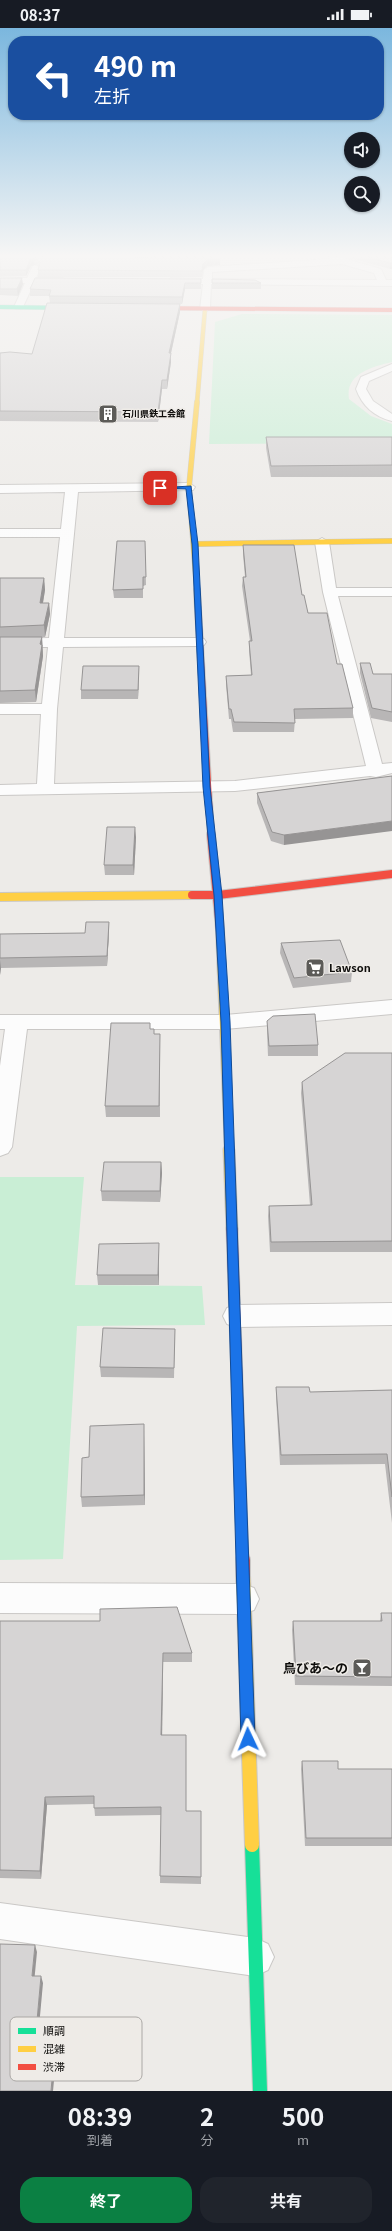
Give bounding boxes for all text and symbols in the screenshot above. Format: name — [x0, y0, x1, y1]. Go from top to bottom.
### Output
text: 08:37 — [20, 4, 60, 25]
text: 490 m — [94, 45, 177, 85]
icon: left — [28, 52, 80, 104]
text: 左折 — [94, 82, 130, 108]
map controls — [344, 132, 380, 212]
button: sound — [344, 132, 380, 168]
button: search — [344, 176, 380, 212]
building icon: 石川県鉄工会館 — [97, 403, 119, 425]
place label: 石川県鉄工会館 — [122, 407, 185, 420]
pin — [143, 471, 177, 505]
icon: arrive — [149, 477, 171, 499]
supermarket icon: Lawson — [304, 957, 326, 979]
place label: Lawson — [329, 959, 371, 975]
bar icon: 鳥びあ〜の — [351, 1657, 373, 1679]
place label: 鳥びあ〜の — [283, 1658, 348, 1677]
position arrow — [227, 1718, 269, 1760]
legend — [10, 2017, 142, 2081]
text: 順調 — [43, 2022, 65, 2038]
text: 混雑 — [43, 2040, 65, 2056]
text: 渋滞 — [43, 2058, 65, 2074]
text: 08:39 — [68, 2098, 132, 2133]
text: 2 — [200, 2098, 214, 2133]
text: 500 — [282, 2098, 324, 2133]
text: 到着 — [87, 2130, 113, 2149]
text: 分 — [200, 2130, 213, 2149]
text: m — [297, 2130, 309, 2149]
button: 終了 — [20, 2177, 192, 2223]
button: 共有 — [200, 2177, 372, 2223]

